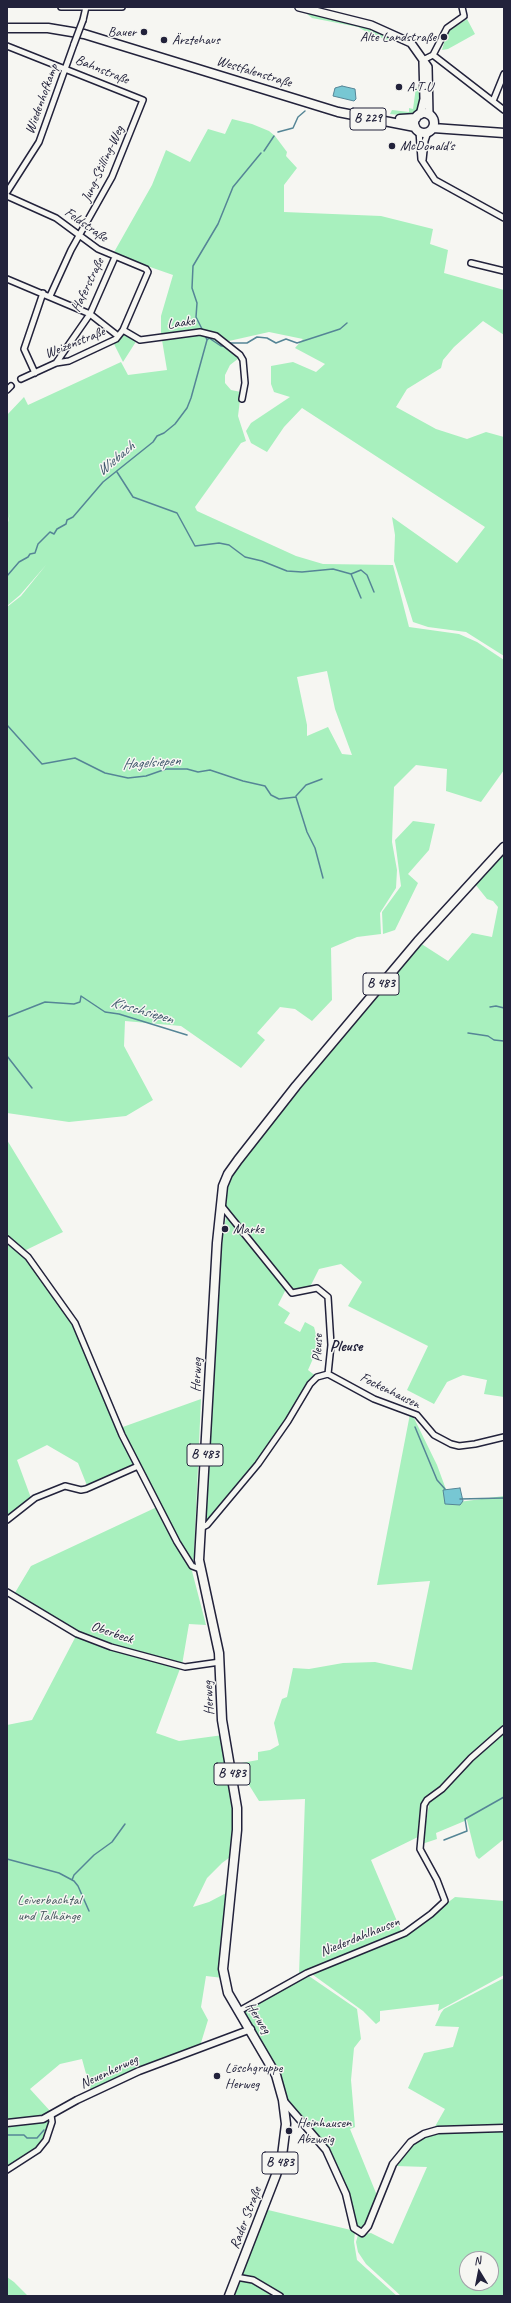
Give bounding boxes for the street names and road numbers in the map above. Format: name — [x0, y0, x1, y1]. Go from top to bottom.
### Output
street label: Bahnstraße — [73, 52, 131, 88]
street label: Westfalenstraße — [214, 53, 294, 91]
street label: Wiedenhofkamp — [22, 62, 62, 136]
road number: B 229 — [350, 108, 386, 130]
street label: Jung-Stilling-Weg — [78, 123, 128, 205]
street label: Feldstraße — [61, 204, 111, 246]
street label: Haferstraße — [68, 255, 108, 315]
street label: Laake — [166, 313, 196, 333]
street label: Weizenstraße — [42, 323, 108, 363]
road number: B 483 — [363, 973, 399, 995]
street label: Pleuse — [309, 1334, 327, 1362]
street label: Herweg — [188, 1357, 206, 1393]
street label: Fockenhausen — [357, 1369, 423, 1413]
road number: B 483 — [187, 1444, 223, 1466]
street label: Oberbeck — [89, 1618, 135, 1648]
street label: Herweg — [200, 1680, 218, 1716]
road number: B 483 — [214, 1763, 250, 1785]
street label: Niederdahlhausen — [318, 1913, 402, 1961]
street label: Herweg — [242, 1999, 274, 2037]
street label: Neuenherweg — [77, 2051, 141, 2093]
road number: B 483 — [262, 2152, 298, 2174]
street label: Rader Straße — [227, 2185, 265, 2251]

